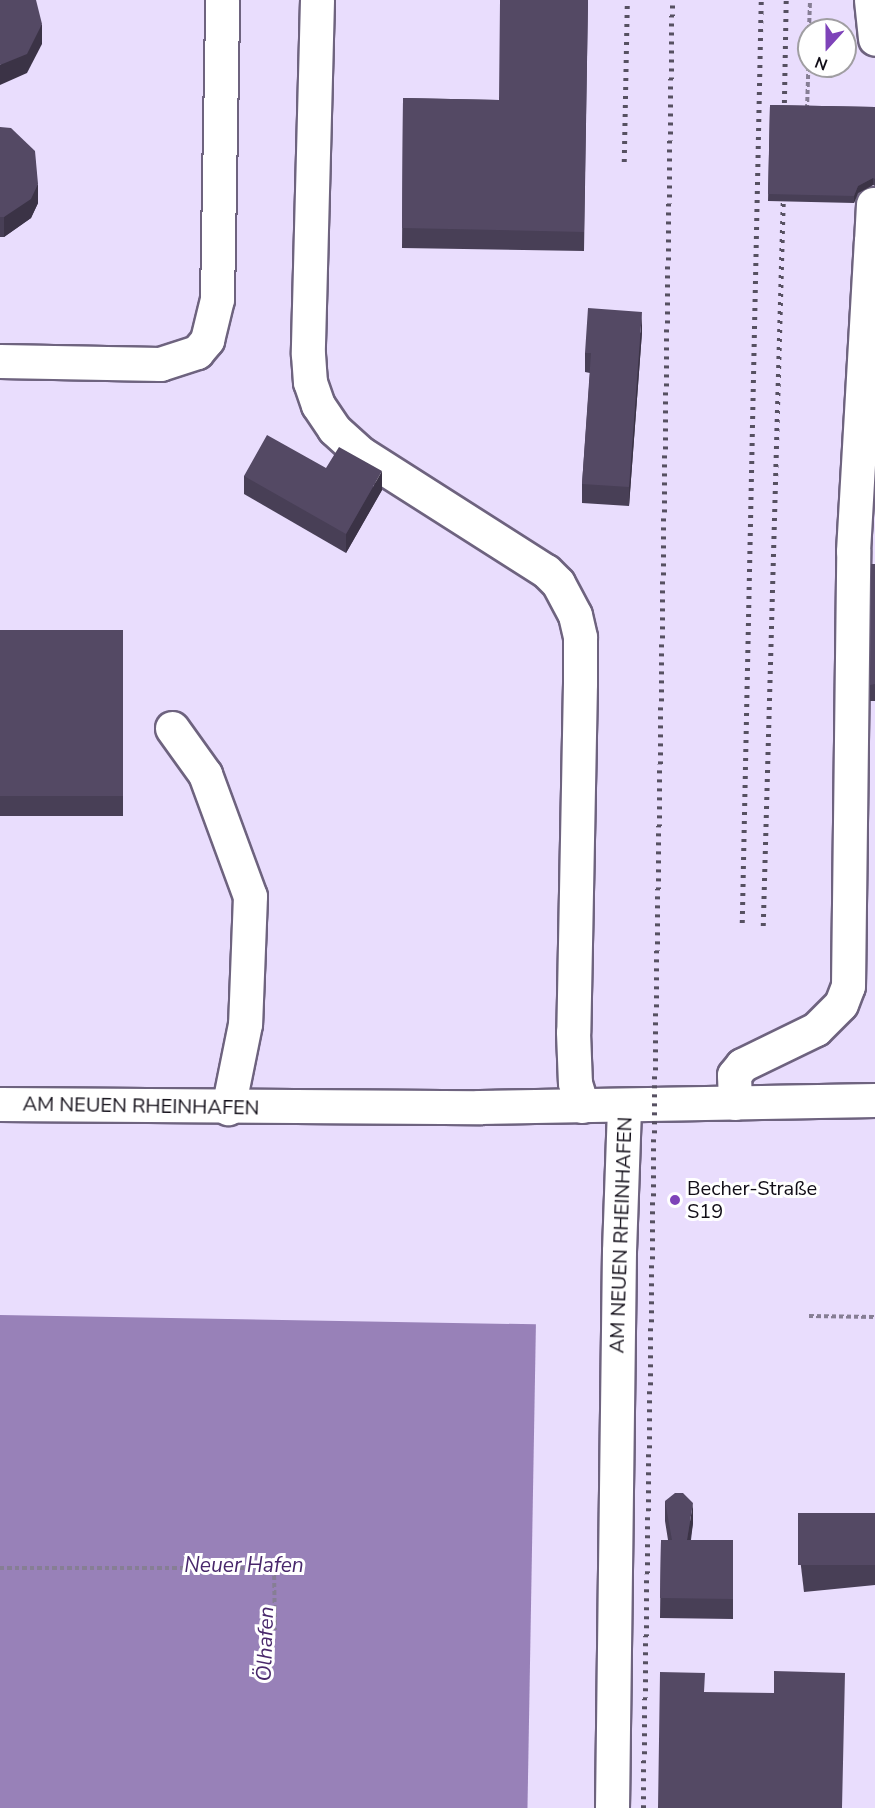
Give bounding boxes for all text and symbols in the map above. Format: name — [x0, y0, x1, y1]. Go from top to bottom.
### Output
north arrow — [797, 18, 857, 78]
text: N — [812, 51, 831, 75]
street label: AM NEUEN RHEINHAFEN — [22, 1092, 260, 1120]
street label: AM NEUEN RHEINHAFEN — [605, 1116, 637, 1354]
place label: Becher-Straße S19 — [687, 1176, 817, 1223]
marker: Becher-Straße S19 — [668, 1193, 682, 1207]
water label: Neuer Hafen — [184, 1552, 304, 1578]
water label: Ölhafen — [251, 1606, 279, 1682]

